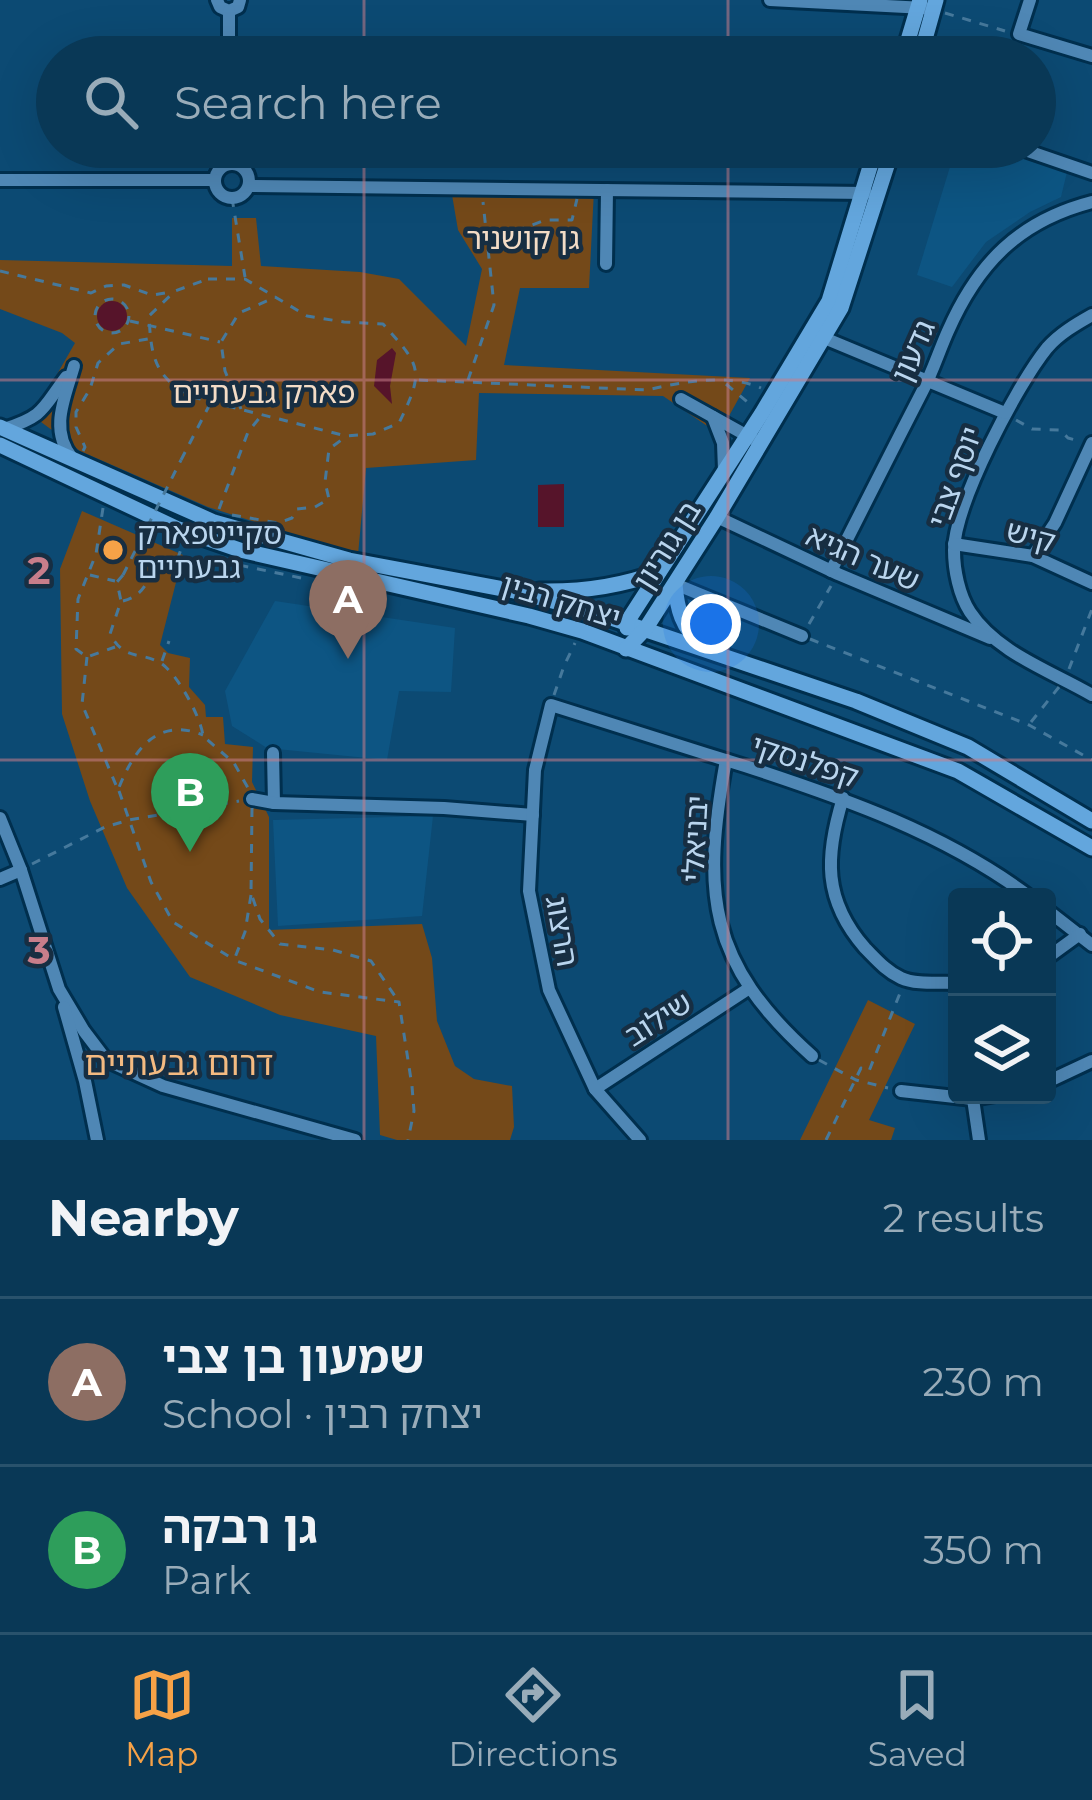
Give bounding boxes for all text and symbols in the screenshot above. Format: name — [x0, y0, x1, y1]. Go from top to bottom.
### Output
search box — [36, 36, 1056, 168]
icon: search — [78, 69, 144, 135]
text: Search here — [174, 75, 442, 130]
park label: גן קושניר — [466, 220, 580, 257]
street label: גדעון — [883, 314, 943, 388]
park label: פארק גבעתיים — [172, 374, 356, 411]
street label: יוסף צבי — [920, 422, 990, 532]
street label: בן גוריון — [625, 494, 709, 596]
street label: קיש — [1002, 512, 1060, 560]
place label: סקייטפארק גבעתיים — [137, 515, 282, 586]
street label: שער הגיא — [801, 517, 925, 599]
marker: סקייטפארק גבעתיים — [100, 537, 126, 563]
text: 2 — [27, 546, 51, 594]
pin: A — [309, 560, 387, 659]
street label: יצחק רבין — [497, 565, 625, 637]
your location — [681, 594, 741, 654]
street label: קפלנסקי — [747, 726, 863, 796]
pin: B — [151, 753, 229, 852]
street label: יבניאלי — [674, 795, 716, 883]
map controls — [948, 888, 1056, 1104]
button: locate — [948, 888, 1056, 996]
street label: הרצוג — [538, 893, 586, 969]
text: 3 — [26, 926, 51, 974]
street label: שילוב — [618, 984, 698, 1054]
button: layers — [948, 996, 1056, 1104]
district label: דרום גבעתיים — [85, 1043, 273, 1083]
text: Nearby — [48, 1187, 239, 1249]
text: 2 results — [883, 1194, 1044, 1242]
text: שמעון בן צבי — [162, 1329, 425, 1384]
text: A — [72, 1358, 102, 1406]
text: 230 m — [922, 1358, 1044, 1406]
text: School · יצחק רבין — [162, 1390, 483, 1438]
text: גן רבקה — [162, 1499, 318, 1554]
text: B — [72, 1526, 102, 1574]
text: 350 m — [923, 1526, 1044, 1574]
text: Park — [162, 1556, 251, 1604]
tab: Map — [125, 1662, 198, 1774]
tab: Directions — [449, 1662, 618, 1774]
tab: Saved — [868, 1662, 967, 1774]

